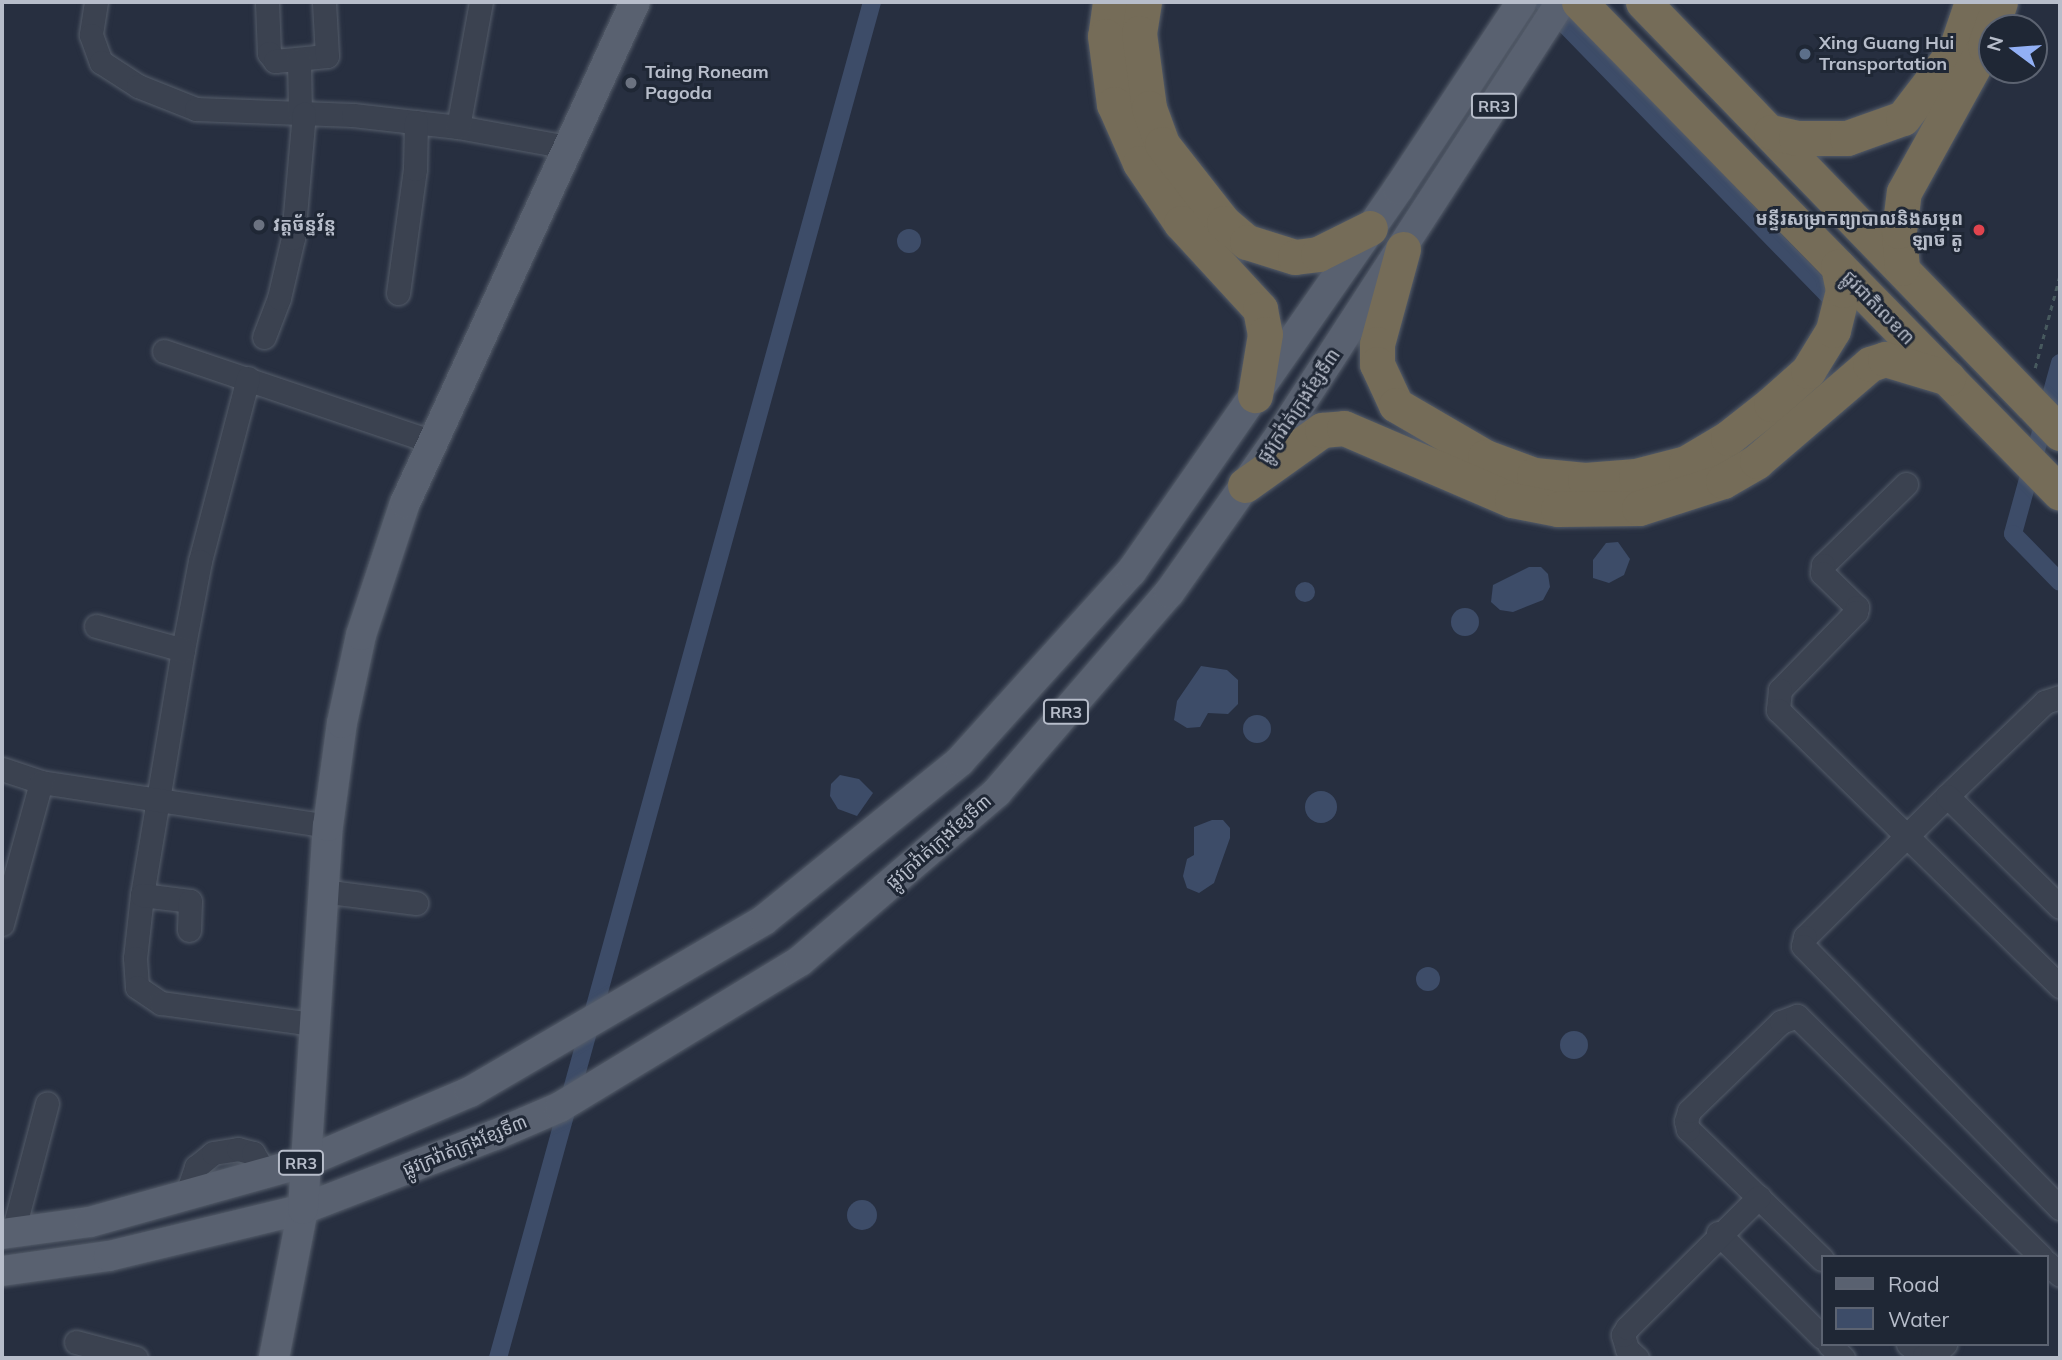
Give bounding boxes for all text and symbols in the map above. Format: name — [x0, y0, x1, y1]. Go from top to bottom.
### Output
north arrow — [1978, 14, 2048, 84]
place label: Xing Guang Hui Transportation — [1819, 33, 1954, 76]
text: N — [1981, 34, 2008, 54]
marker: Xing Guang Hui Transportation — [1797, 46, 1813, 62]
place label: Taing Roneam Pagoda — [645, 62, 769, 104]
marker: Taing Roneam Pagoda — [623, 75, 639, 91]
road number: RR3 — [1470, 94, 1518, 118]
place label: មន្ទីរសម្រាកព្យាបាលនិងសម្ភព ឡាច តូ — [1755, 209, 1963, 252]
place label: វត្តច័ន្ទវ័ន្ត — [273, 214, 336, 236]
marker: វត្តច័ន្ទវ័ន្ត — [251, 217, 267, 233]
marker: មន្ទីរសម្រាកព្យាបាលនិងសម្ភព ឡាច តូ — [1969, 220, 1989, 240]
street label: ផ្លូវជាតិលេខ៣ — [1838, 267, 1918, 349]
street label: ផ្លូវក្រវ៉ាត់ក្រុងខ្សែទី៣ — [1253, 345, 1345, 467]
road number: RR3 — [1042, 699, 1090, 724]
street label: ផ្លូវក្រវ៉ាត់ក្រុងខ្សែទី៣ — [882, 790, 996, 894]
street label: ផ្លូវក្រវ៉ាត់ក្រុងខ្សែទី៣ — [399, 1111, 531, 1181]
road number: RR3 — [276, 1150, 326, 1176]
legend — [1820, 1255, 2048, 1346]
text: Road — [1888, 1271, 1939, 1297]
text: Water — [1888, 1306, 1949, 1332]

